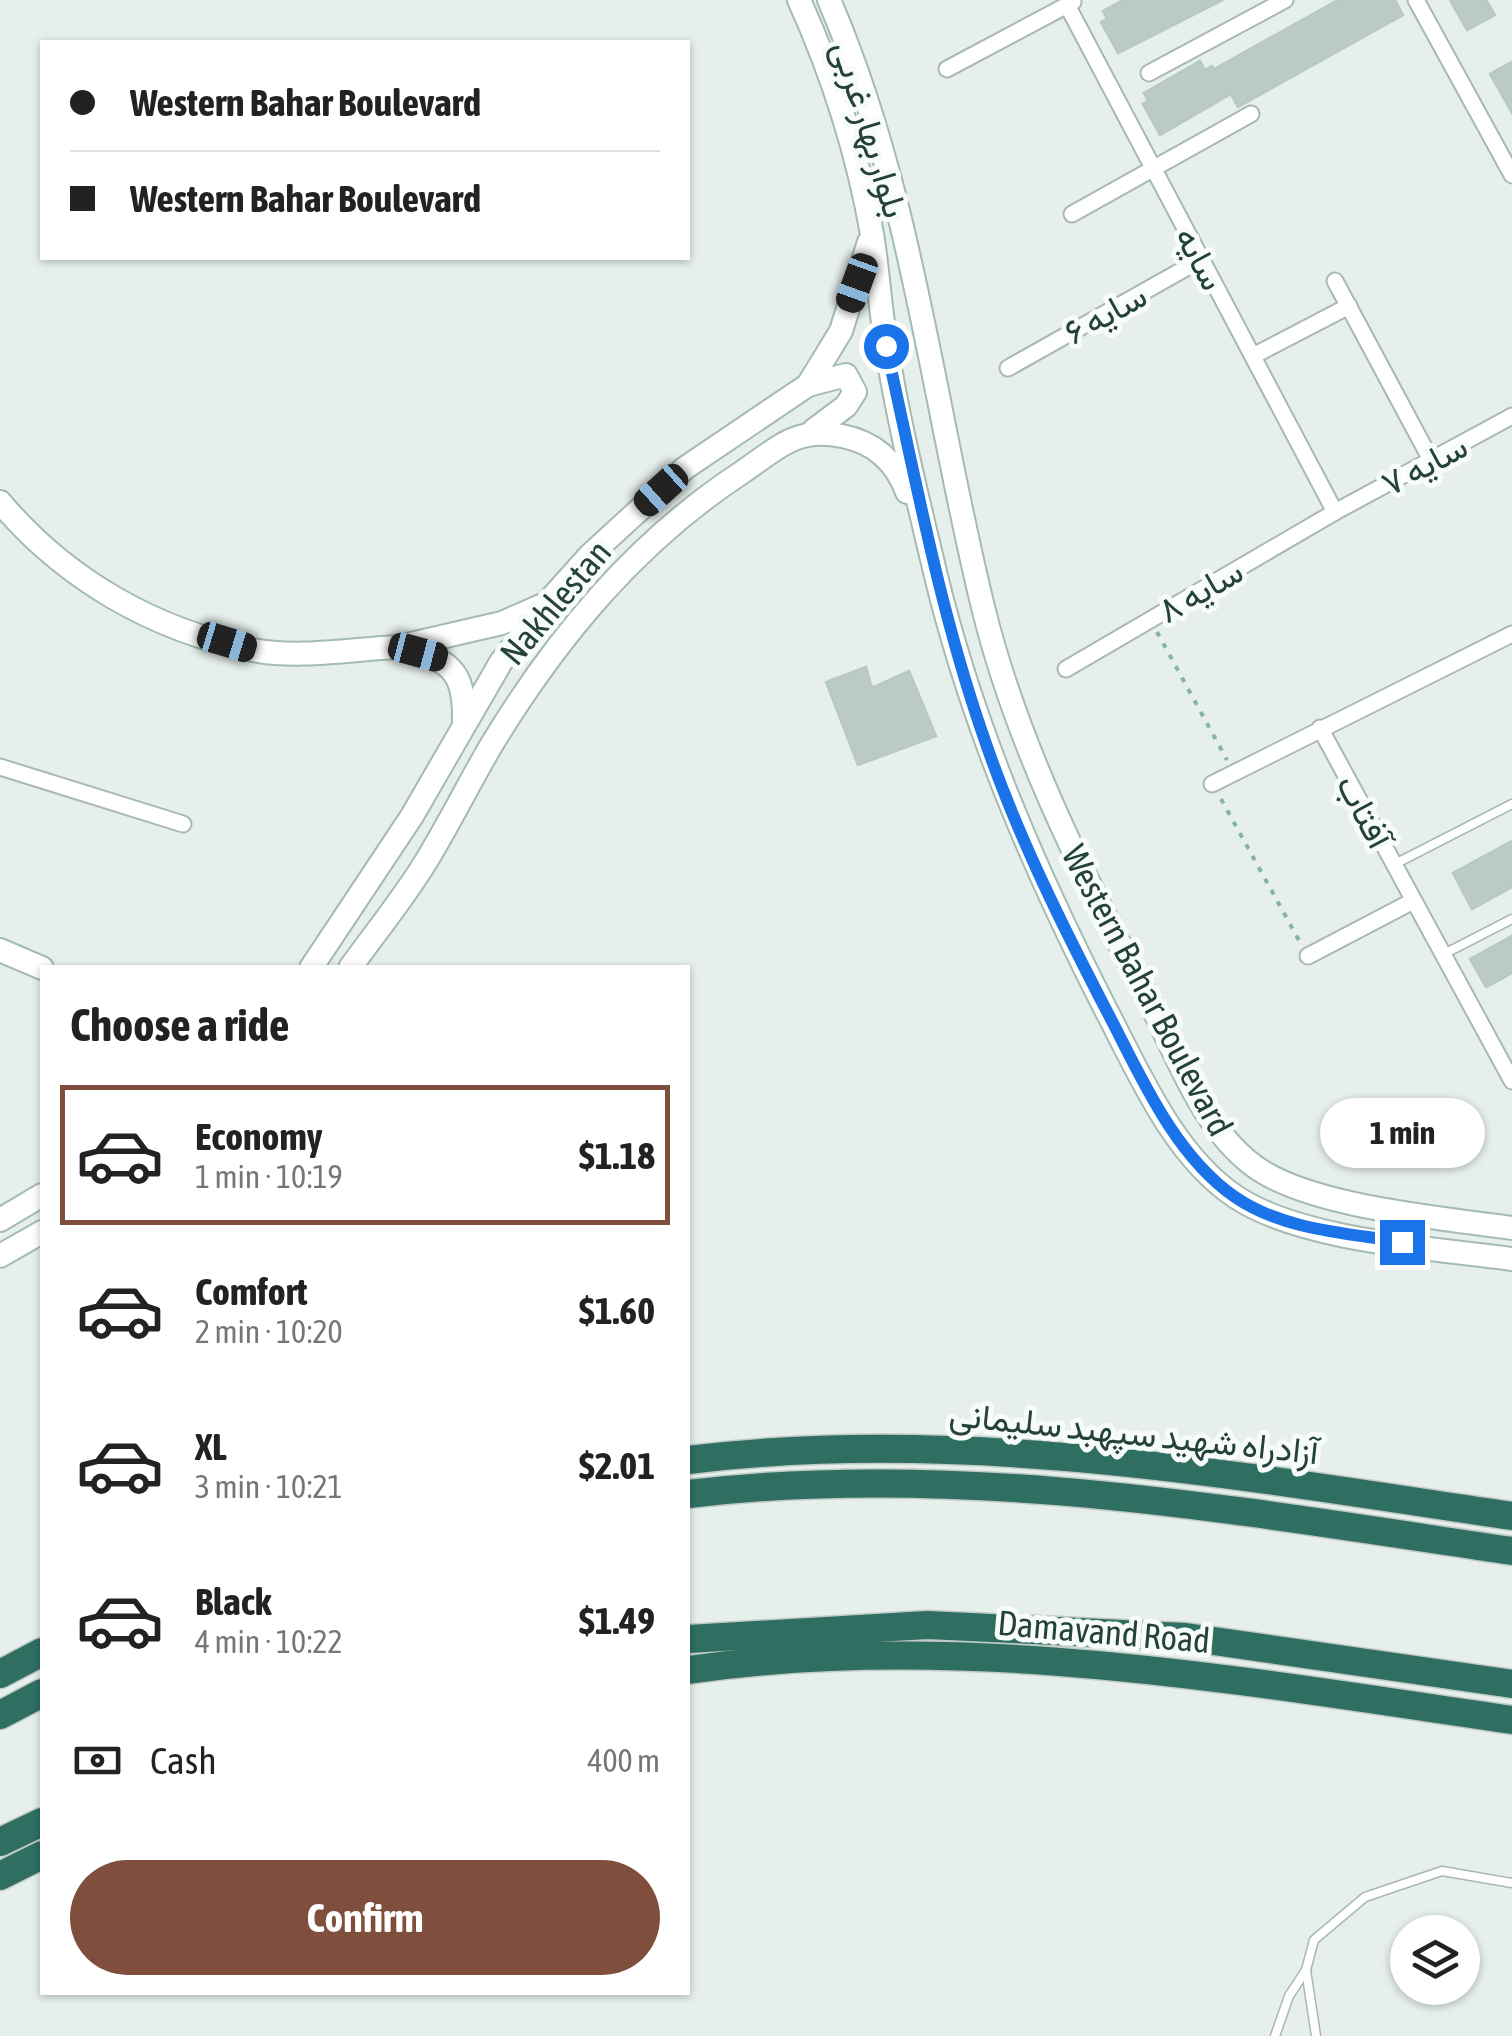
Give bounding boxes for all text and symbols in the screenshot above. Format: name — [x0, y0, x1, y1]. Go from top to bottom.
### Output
street label: بلوار بهار غربی — [822, 36, 917, 223]
text: Western Bahar Boulevard — [130, 81, 481, 124]
text: Western Bahar Boulevard — [130, 177, 481, 220]
street label: سایه — [1167, 220, 1234, 297]
car — [833, 250, 881, 316]
street label: سایه ۶ — [1057, 274, 1154, 353]
route start — [864, 324, 909, 369]
street label: سایه ۷ — [1374, 425, 1474, 504]
car — [629, 459, 693, 521]
street label: Nakhlestan — [492, 532, 618, 672]
street label: سایه ۸ — [1150, 550, 1250, 631]
car — [194, 619, 260, 665]
car — [385, 630, 451, 674]
street label: آفتاب — [1328, 767, 1402, 858]
street label: Western Bahar Boulevard — [1054, 838, 1242, 1142]
text: Choose a ride — [70, 999, 289, 1051]
callout: 1 min — [1320, 1097, 1484, 1167]
icon: car — [75, 1110, 165, 1200]
text: 1 min — [1370, 1114, 1435, 1151]
text: Economy — [195, 1115, 322, 1158]
text: $1.18 — [579, 1134, 655, 1177]
text: 1 min · 10:19 — [195, 1158, 342, 1195]
route end — [1380, 1220, 1425, 1265]
icon: car — [75, 1265, 165, 1355]
text: Comfort — [195, 1270, 307, 1313]
text: $1.60 — [579, 1289, 655, 1332]
text: 2 min · 10:20 — [195, 1313, 342, 1350]
street label: آزادراه شهید سپهبد سلیمانی — [947, 1393, 1323, 1477]
icon: car — [75, 1420, 165, 1510]
text: XL — [195, 1425, 227, 1468]
text: $2.01 — [579, 1444, 655, 1487]
text: 3 min · 10:21 — [195, 1468, 342, 1505]
icon: car — [75, 1575, 165, 1665]
text: Black — [195, 1580, 272, 1623]
text: $1.49 — [579, 1599, 655, 1642]
street label: Damavand Road — [996, 1602, 1212, 1660]
text: 4 min · 10:22 — [195, 1623, 342, 1660]
icon: cash — [70, 1733, 125, 1788]
text: Cash — [150, 1739, 217, 1782]
text: 400 m — [587, 1742, 660, 1779]
button: Confirm — [70, 1860, 660, 1975]
map controls — [1390, 1915, 1480, 2005]
button: layers — [1390, 1915, 1480, 2005]

